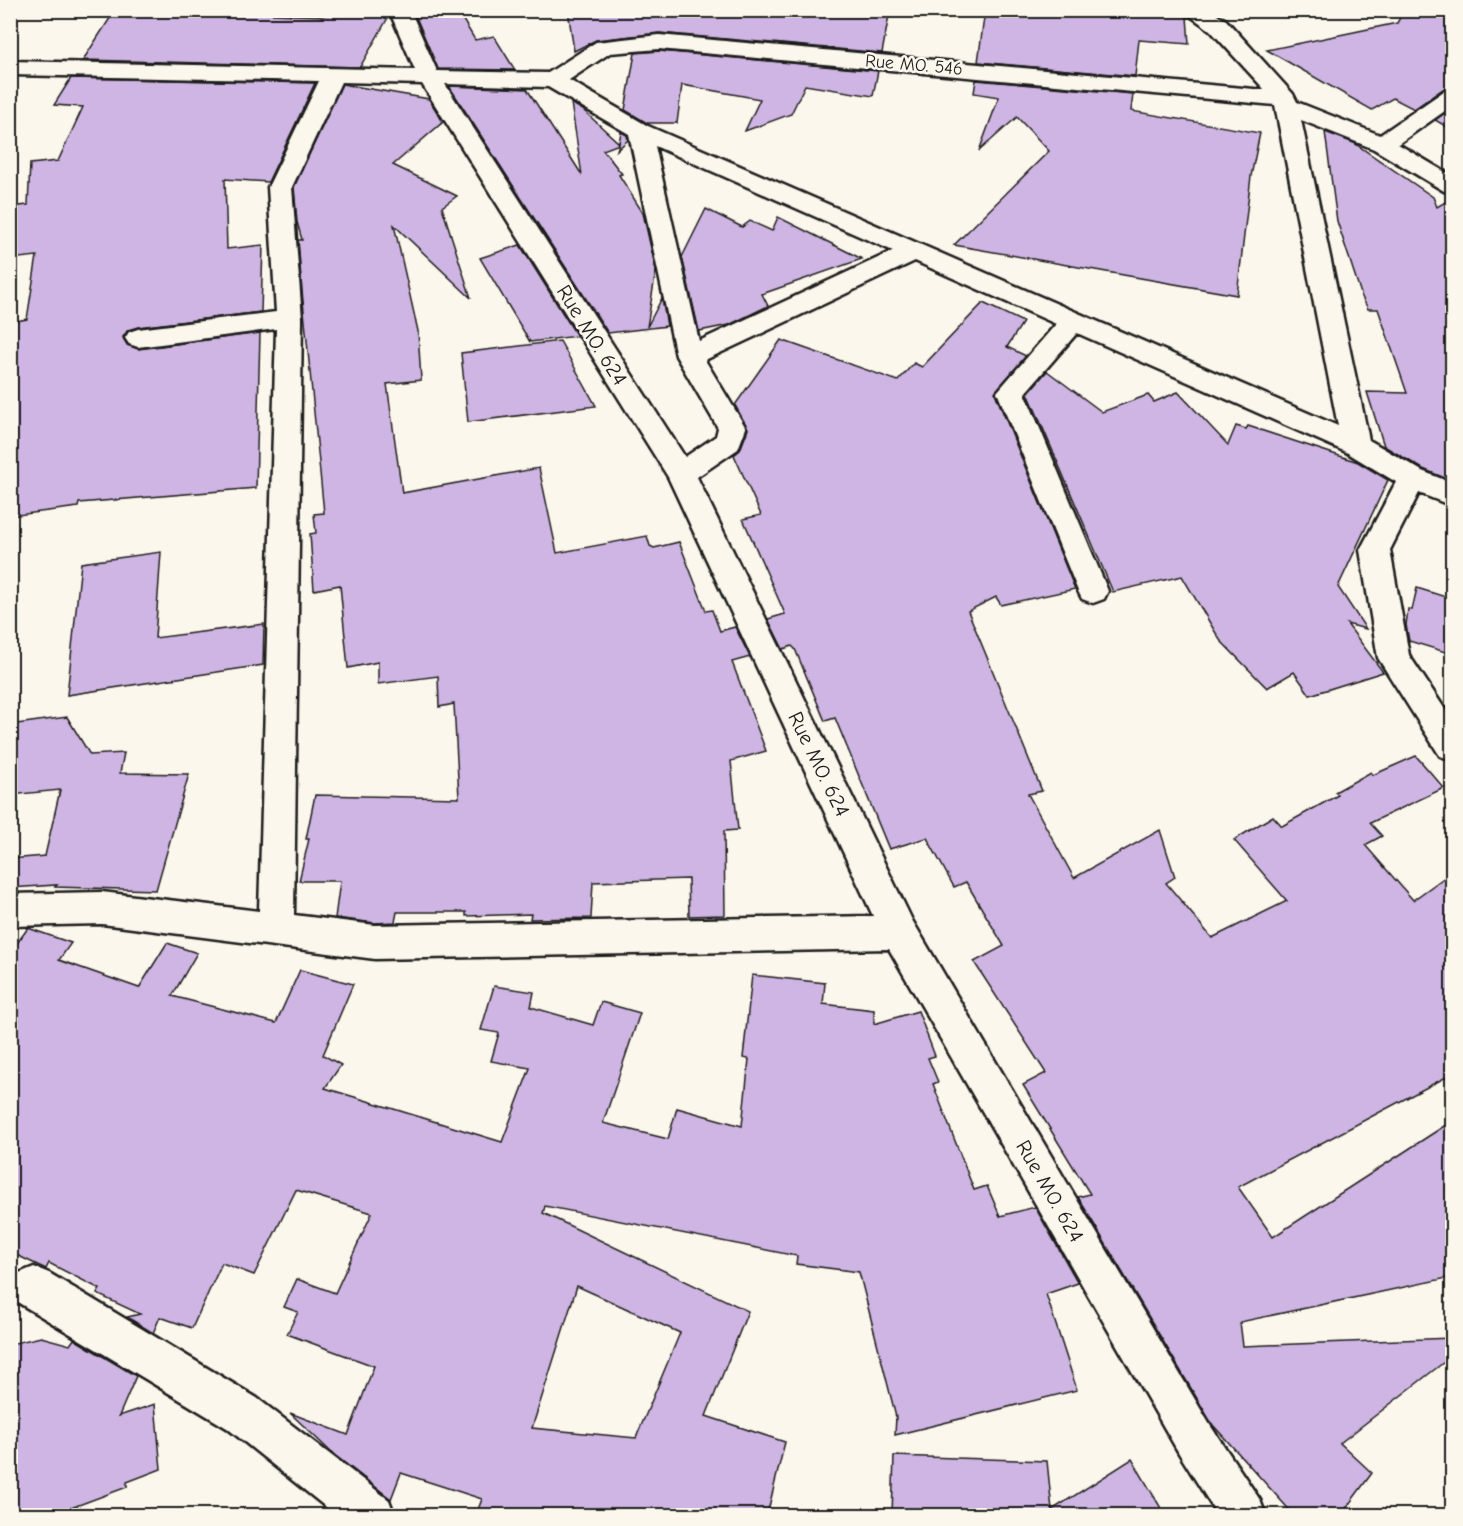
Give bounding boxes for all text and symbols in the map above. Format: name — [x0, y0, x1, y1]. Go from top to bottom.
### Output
street label: Rue MO. 546 — [864, 50, 964, 80]
street label: Rue MO. 624 — [552, 280, 632, 390]
street label: Rue MO. 624 — [783, 708, 855, 820]
street label: Rue MO. 624 — [1011, 1136, 1089, 1246]

